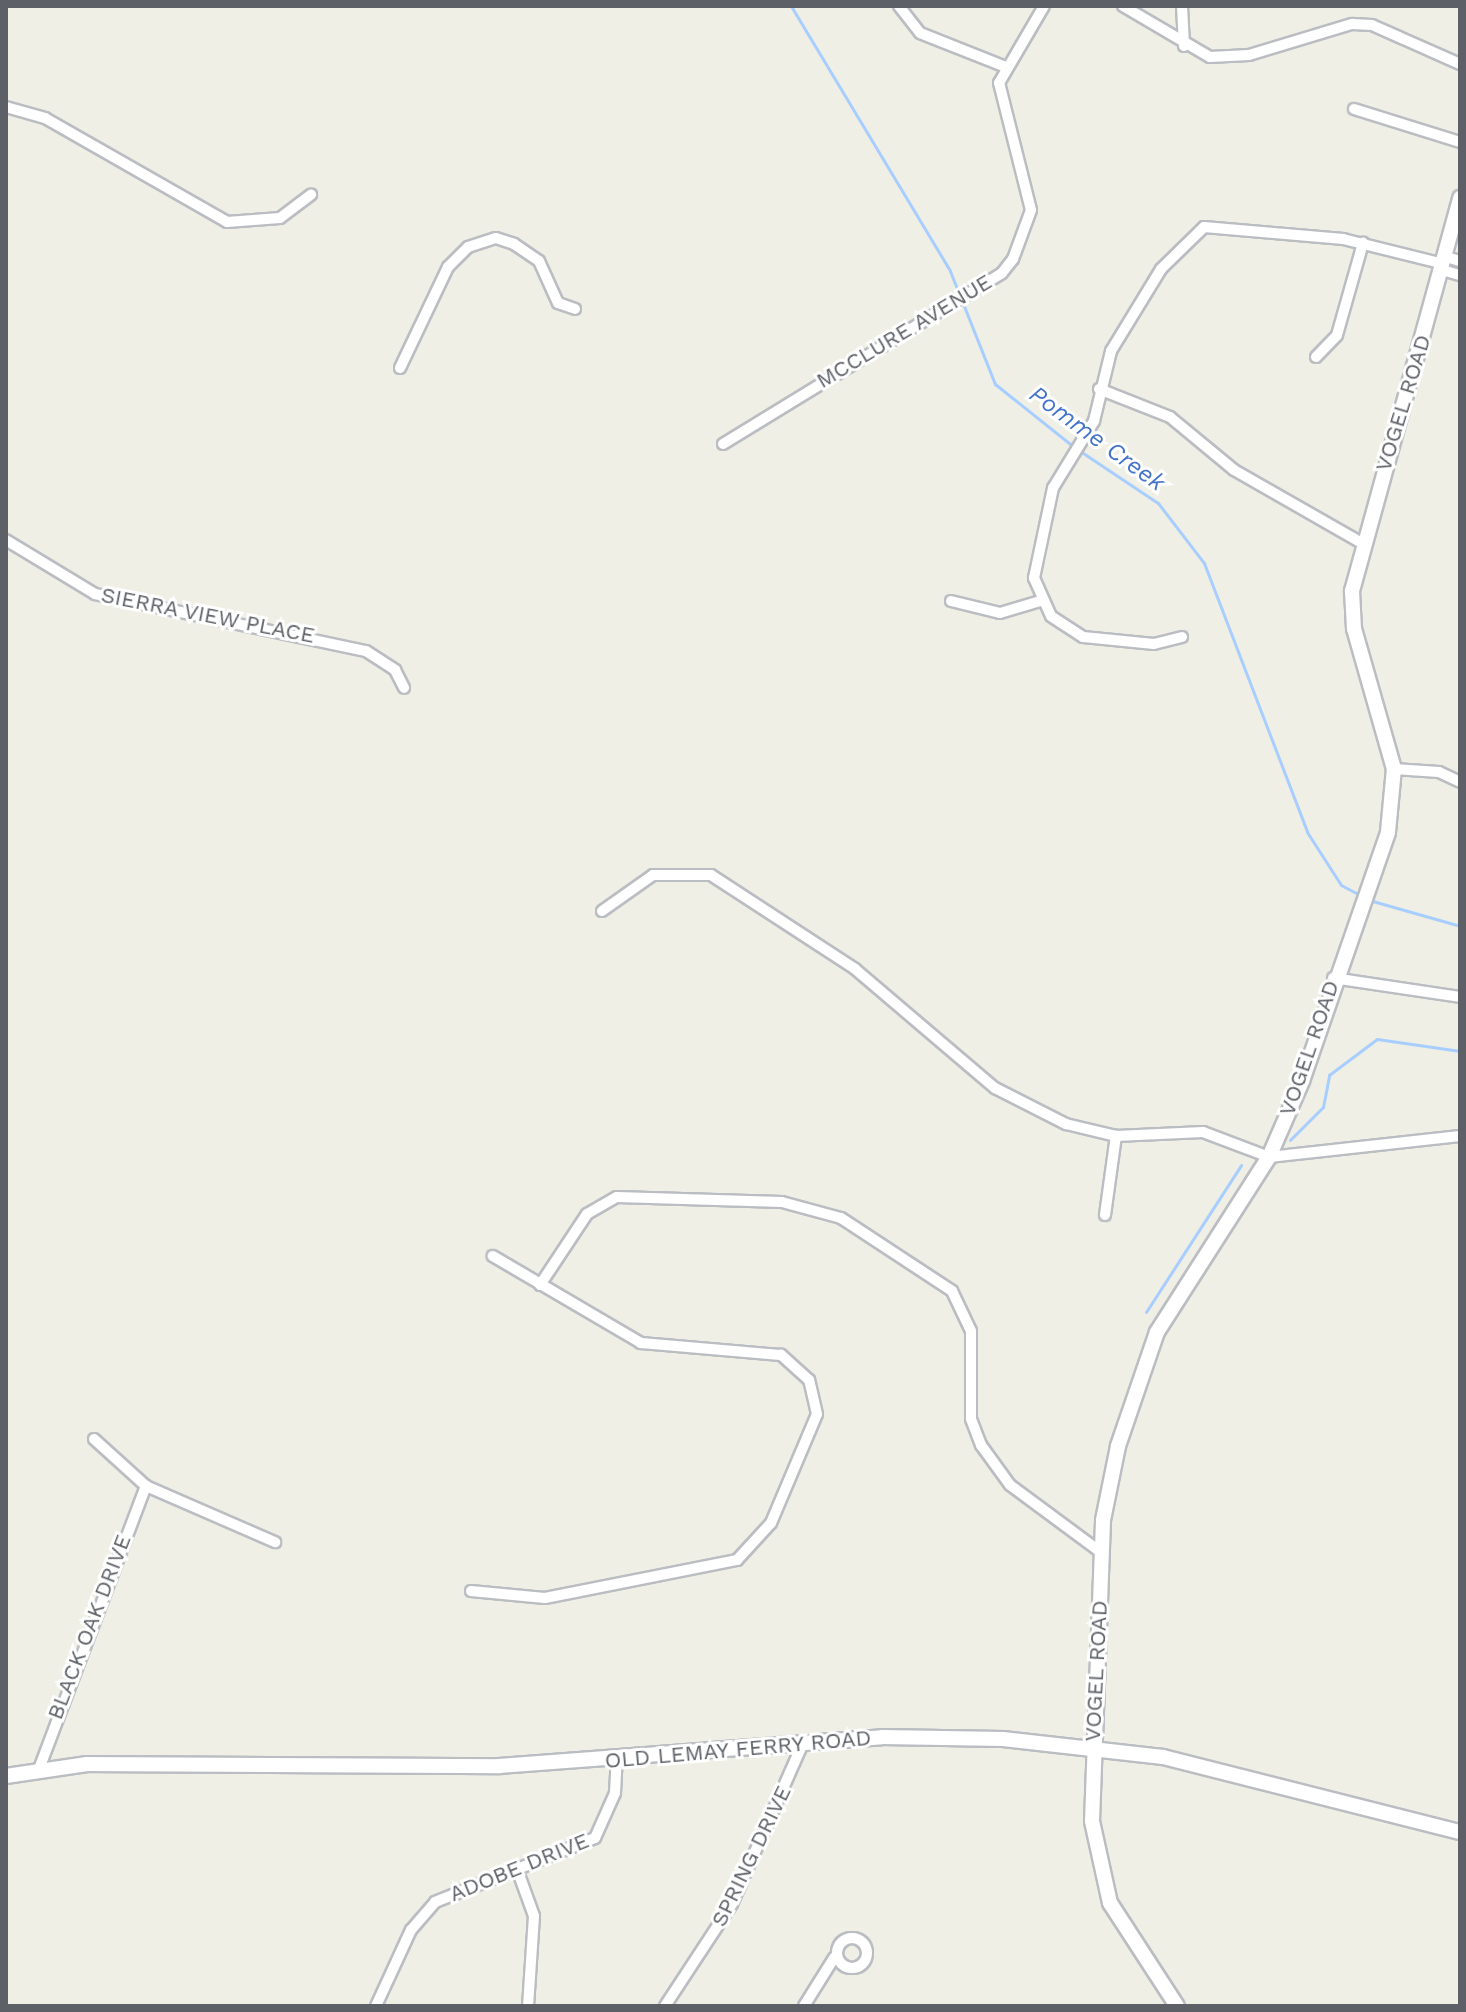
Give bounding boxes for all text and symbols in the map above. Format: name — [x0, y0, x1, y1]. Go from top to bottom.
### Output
street label: MCCLURE AVENUE — [811, 268, 997, 394]
street label: VOGEL ROAD — [1370, 331, 1436, 475]
water label: Pomme Creek — [1024, 380, 1170, 498]
street label: SIERRA VIEW PLACE — [98, 581, 318, 649]
street label: VOGEL ROAD — [1273, 977, 1345, 1119]
street label: BLACK OAK DRIVE — [42, 1531, 136, 1723]
street label: VOGEL ROAD — [1079, 1599, 1113, 1743]
street label: OLD LEMAY FERRY ROAD — [603, 1724, 873, 1774]
street label: SPRING DRIVE — [705, 1781, 797, 1931]
street label: ADOBE DRIVE — [445, 1827, 593, 1907]

